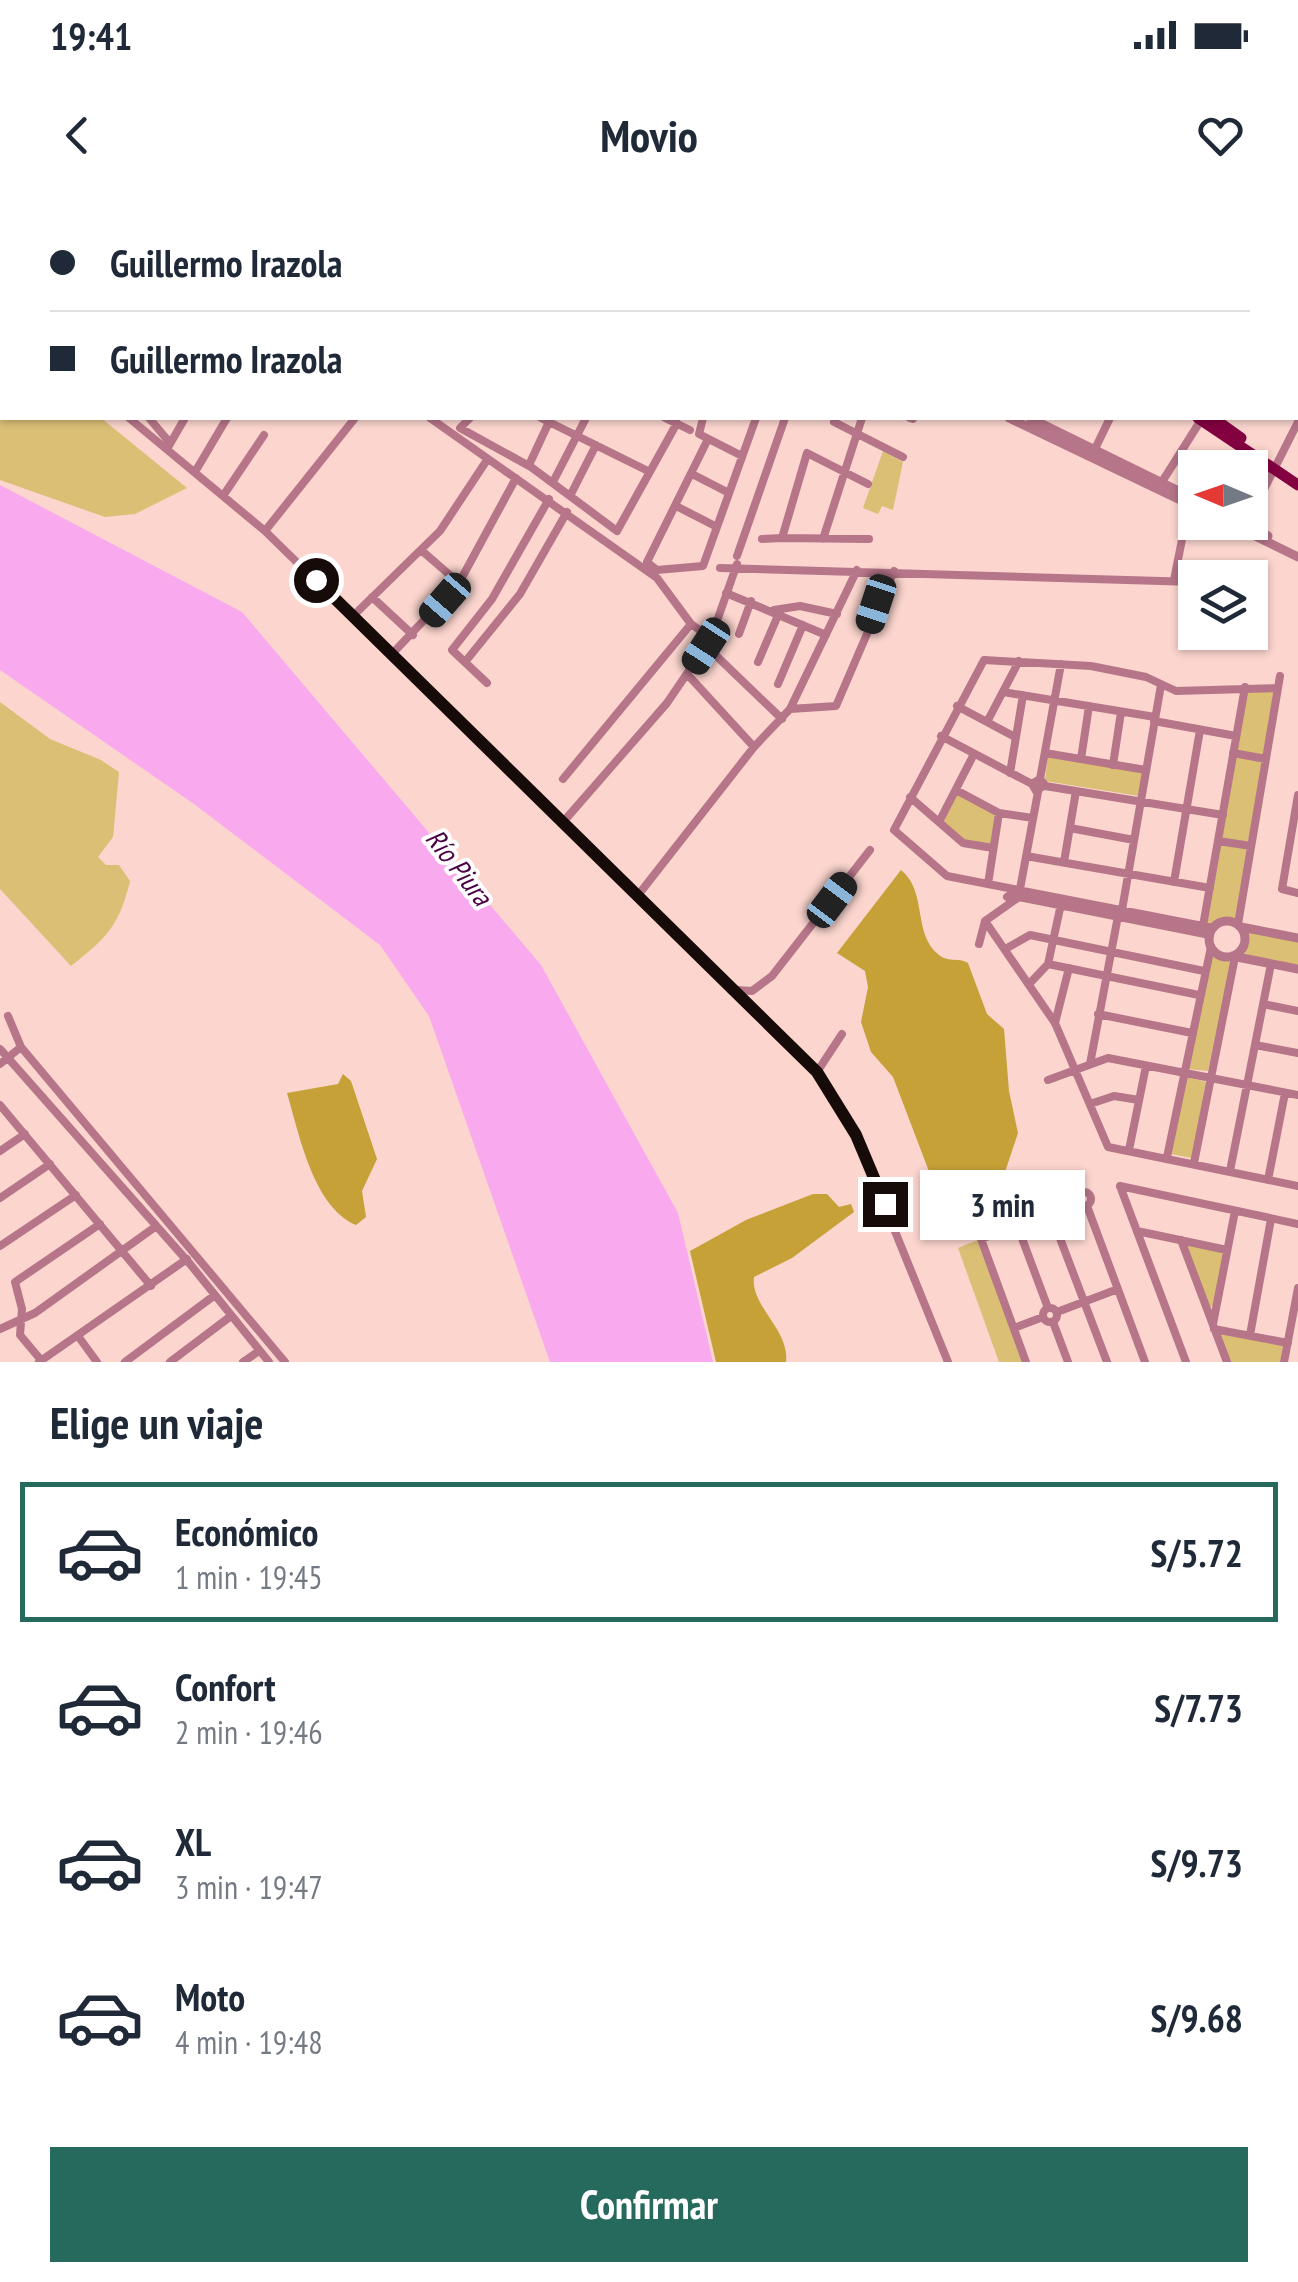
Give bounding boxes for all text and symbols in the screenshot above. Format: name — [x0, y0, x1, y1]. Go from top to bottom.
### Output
text: 19:41 — [50, 11, 132, 60]
text: Movio — [600, 106, 698, 164]
icon: back — [50, 108, 105, 163]
icon: heart — [1193, 108, 1248, 163]
text: Guillermo Irazola — [110, 238, 342, 287]
text: Guillermo Irazola — [110, 334, 342, 383]
north arrow — [1178, 450, 1268, 540]
map controls — [1178, 450, 1268, 650]
route start — [294, 558, 339, 603]
button: layers — [1178, 560, 1268, 650]
car — [414, 568, 476, 632]
car — [852, 571, 900, 637]
car — [677, 613, 735, 679]
water label: Río Piura — [418, 821, 502, 914]
car — [802, 867, 862, 933]
callout: 3 min — [920, 1169, 1085, 1239]
route end — [863, 1182, 908, 1227]
text: 3 min — [970, 1184, 1035, 1226]
text: Elige un viaje — [50, 1393, 264, 1451]
icon: car — [55, 1507, 145, 1597]
text: Económico — [175, 1507, 319, 1556]
text: S/5.72 — [1151, 1528, 1243, 1577]
text: 1 min · 19:45 — [175, 1556, 323, 1598]
icon: car — [55, 1662, 145, 1752]
text: Confort — [175, 1662, 275, 1711]
text: S/7.73 — [1154, 1683, 1243, 1732]
text: 2 min · 19:46 — [175, 1711, 323, 1753]
icon: car — [55, 1817, 145, 1907]
text: XL — [175, 1817, 211, 1866]
text: S/9.73 — [1151, 1838, 1243, 1887]
text: 3 min · 19:47 — [175, 1866, 323, 1908]
icon: car — [55, 1972, 145, 2062]
text: Moto — [175, 1972, 245, 2021]
text: S/9.68 — [1151, 1993, 1243, 2042]
text: 4 min · 19:48 — [175, 2021, 323, 2063]
button: Confirmar — [50, 2147, 1248, 2262]

